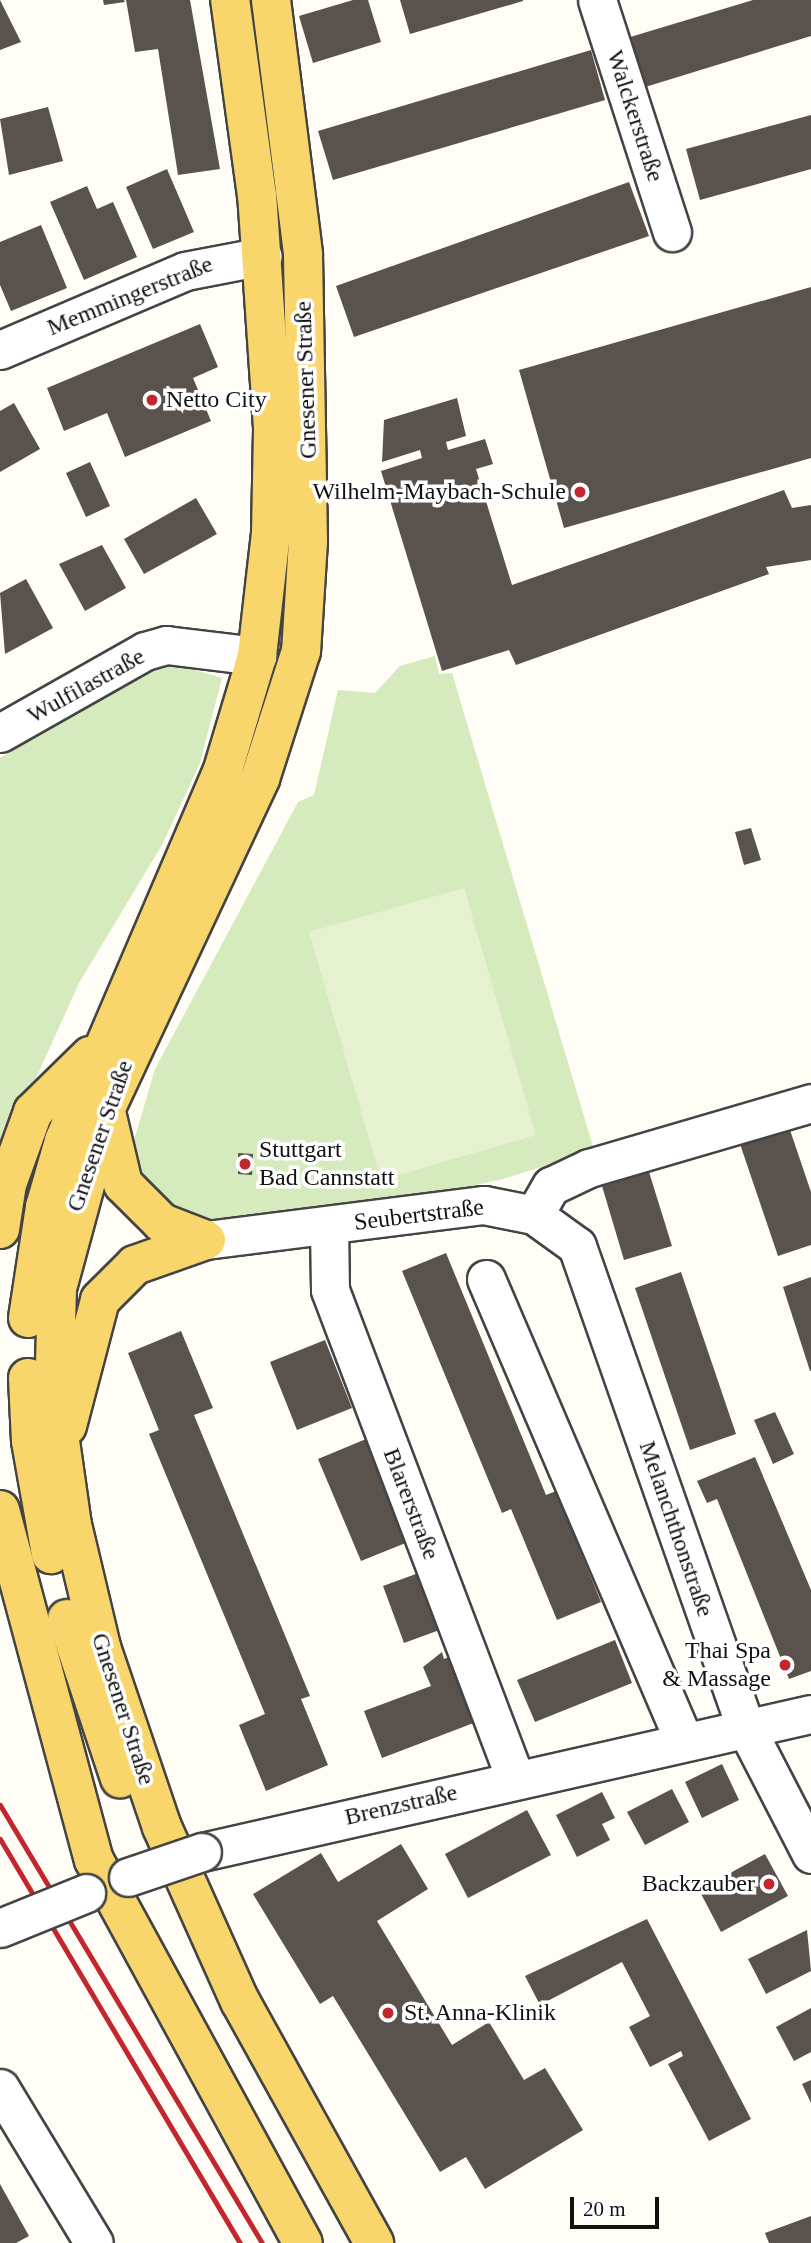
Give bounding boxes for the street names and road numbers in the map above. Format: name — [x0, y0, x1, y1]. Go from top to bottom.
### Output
street label: Walckerstraße — [600, 47, 670, 185]
street label: Memmingerstraße — [43, 250, 217, 342]
street label: Gnesener Straße — [289, 301, 323, 459]
street label: Wulfilastraße — [22, 642, 150, 730]
street label: Gnesener Straße — [61, 1057, 139, 1215]
street label: Seubertstraße — [352, 1193, 486, 1237]
street label: Melanchthonstraße — [632, 1437, 720, 1621]
street label: Blarerstraße — [377, 1444, 445, 1564]
street label: Gnesener Straße — [85, 1629, 161, 1789]
street label: Brenzstraße — [342, 1778, 460, 1832]

